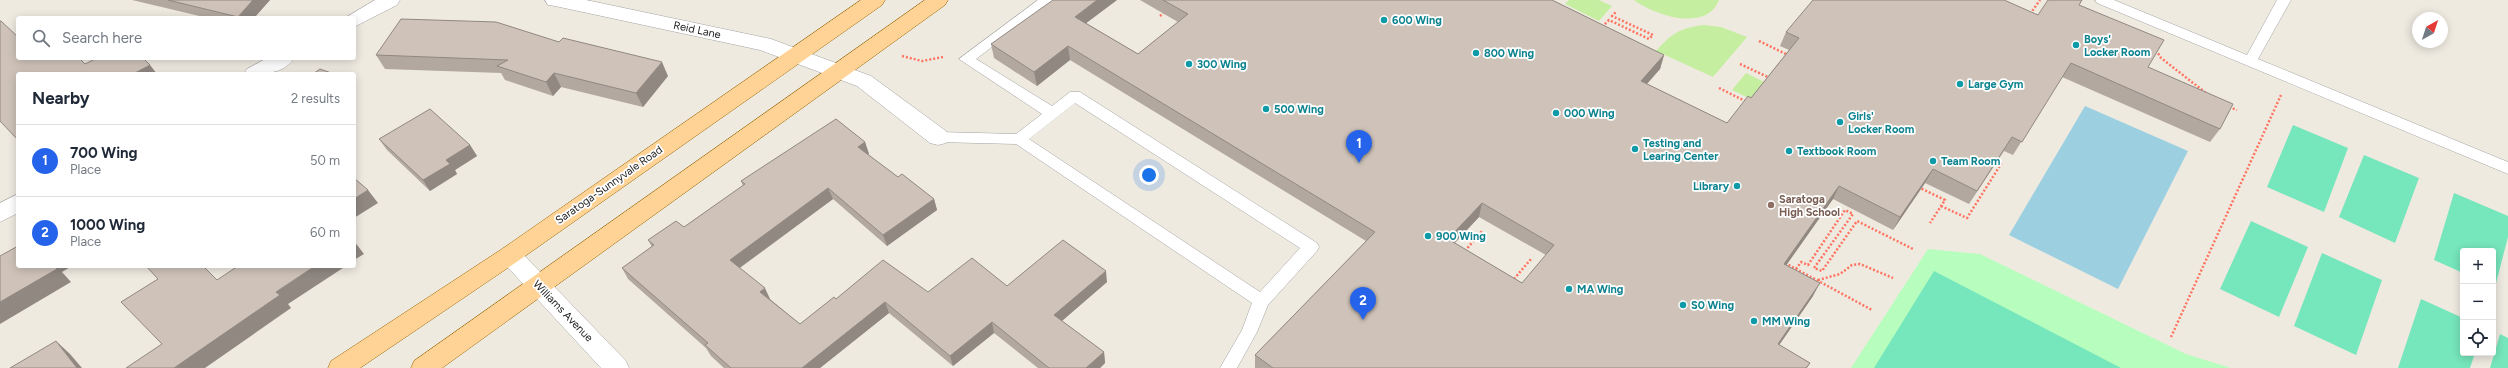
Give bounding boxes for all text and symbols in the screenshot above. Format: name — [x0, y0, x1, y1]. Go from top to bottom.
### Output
north arrow — [2412, 12, 2448, 48]
place label: 600 Wing — [1392, 14, 1442, 27]
marker: 600 Wing — [1379, 15, 1389, 25]
search box — [16, 16, 356, 60]
street label: Reid Lane — [672, 19, 722, 41]
icon: search — [30, 27, 52, 49]
text: Search here — [62, 29, 142, 47]
place label: Boys' Locker Room — [2084, 33, 2151, 59]
marker: Boys' Locker Room — [2071, 40, 2081, 50]
place label: 800 Wing — [1484, 47, 1534, 60]
marker: 800 Wing — [1471, 48, 1481, 58]
place label: 300 Wing — [1197, 58, 1247, 71]
marker: 300 Wing — [1184, 59, 1194, 69]
place label: Large Gym — [1968, 78, 2024, 91]
marker: Large Gym — [1955, 79, 1965, 89]
text: Nearby — [32, 88, 90, 108]
text: 2 results — [291, 91, 340, 106]
place label: 500 Wing — [1274, 103, 1324, 116]
marker: 500 Wing — [1261, 104, 1271, 114]
place label: 000 Wing — [1564, 107, 1615, 120]
marker: 000 Wing — [1551, 108, 1561, 118]
place label: Girls' Locker Room — [1848, 110, 1915, 136]
marker: Girls' Locker Room — [1835, 117, 1845, 127]
pin: 1 — [1346, 130, 1372, 163]
place label: Testing and Learing Center — [1643, 137, 1719, 163]
street label: Saratoga-Sunnyvale Road — [553, 143, 665, 227]
text: 700 Wing — [70, 144, 138, 162]
marker: Testing and Learing Center — [1630, 144, 1640, 154]
place label: Textbook Room — [1797, 145, 1877, 158]
marker: Textbook Room — [1784, 146, 1794, 156]
text: 1 — [42, 153, 48, 168]
text: 50 m — [310, 153, 340, 168]
place label: Team Room — [1941, 155, 2001, 168]
marker: Team Room — [1928, 156, 1938, 166]
text: Place — [70, 162, 101, 177]
your location — [1139, 165, 1159, 185]
place label: Library — [1693, 180, 1730, 193]
marker: Library — [1732, 181, 1742, 191]
place label: Saratoga High School — [1779, 193, 1840, 219]
marker: Saratoga High School — [1766, 200, 1776, 210]
text: 1000 Wing — [70, 216, 145, 234]
text: 2 — [41, 225, 49, 240]
text: 60 m — [310, 225, 340, 240]
place label: 900 Wing — [1436, 230, 1486, 243]
marker: 900 Wing — [1423, 231, 1433, 241]
text: Place — [70, 234, 101, 249]
map controls — [2460, 248, 2496, 356]
button: + — [2460, 248, 2496, 284]
street label: Williams Avenue — [530, 278, 596, 344]
place label: MA Wing — [1577, 283, 1623, 296]
marker: MA Wing — [1564, 284, 1574, 294]
button: − — [2460, 284, 2496, 320]
pin: 2 — [1350, 287, 1376, 320]
place label: S0 Wing — [1691, 299, 1734, 312]
marker: S0 Wing — [1678, 300, 1688, 310]
place label: MM Wing — [1762, 315, 1810, 328]
marker: MM Wing — [1749, 316, 1759, 326]
button: locate — [2460, 320, 2496, 356]

